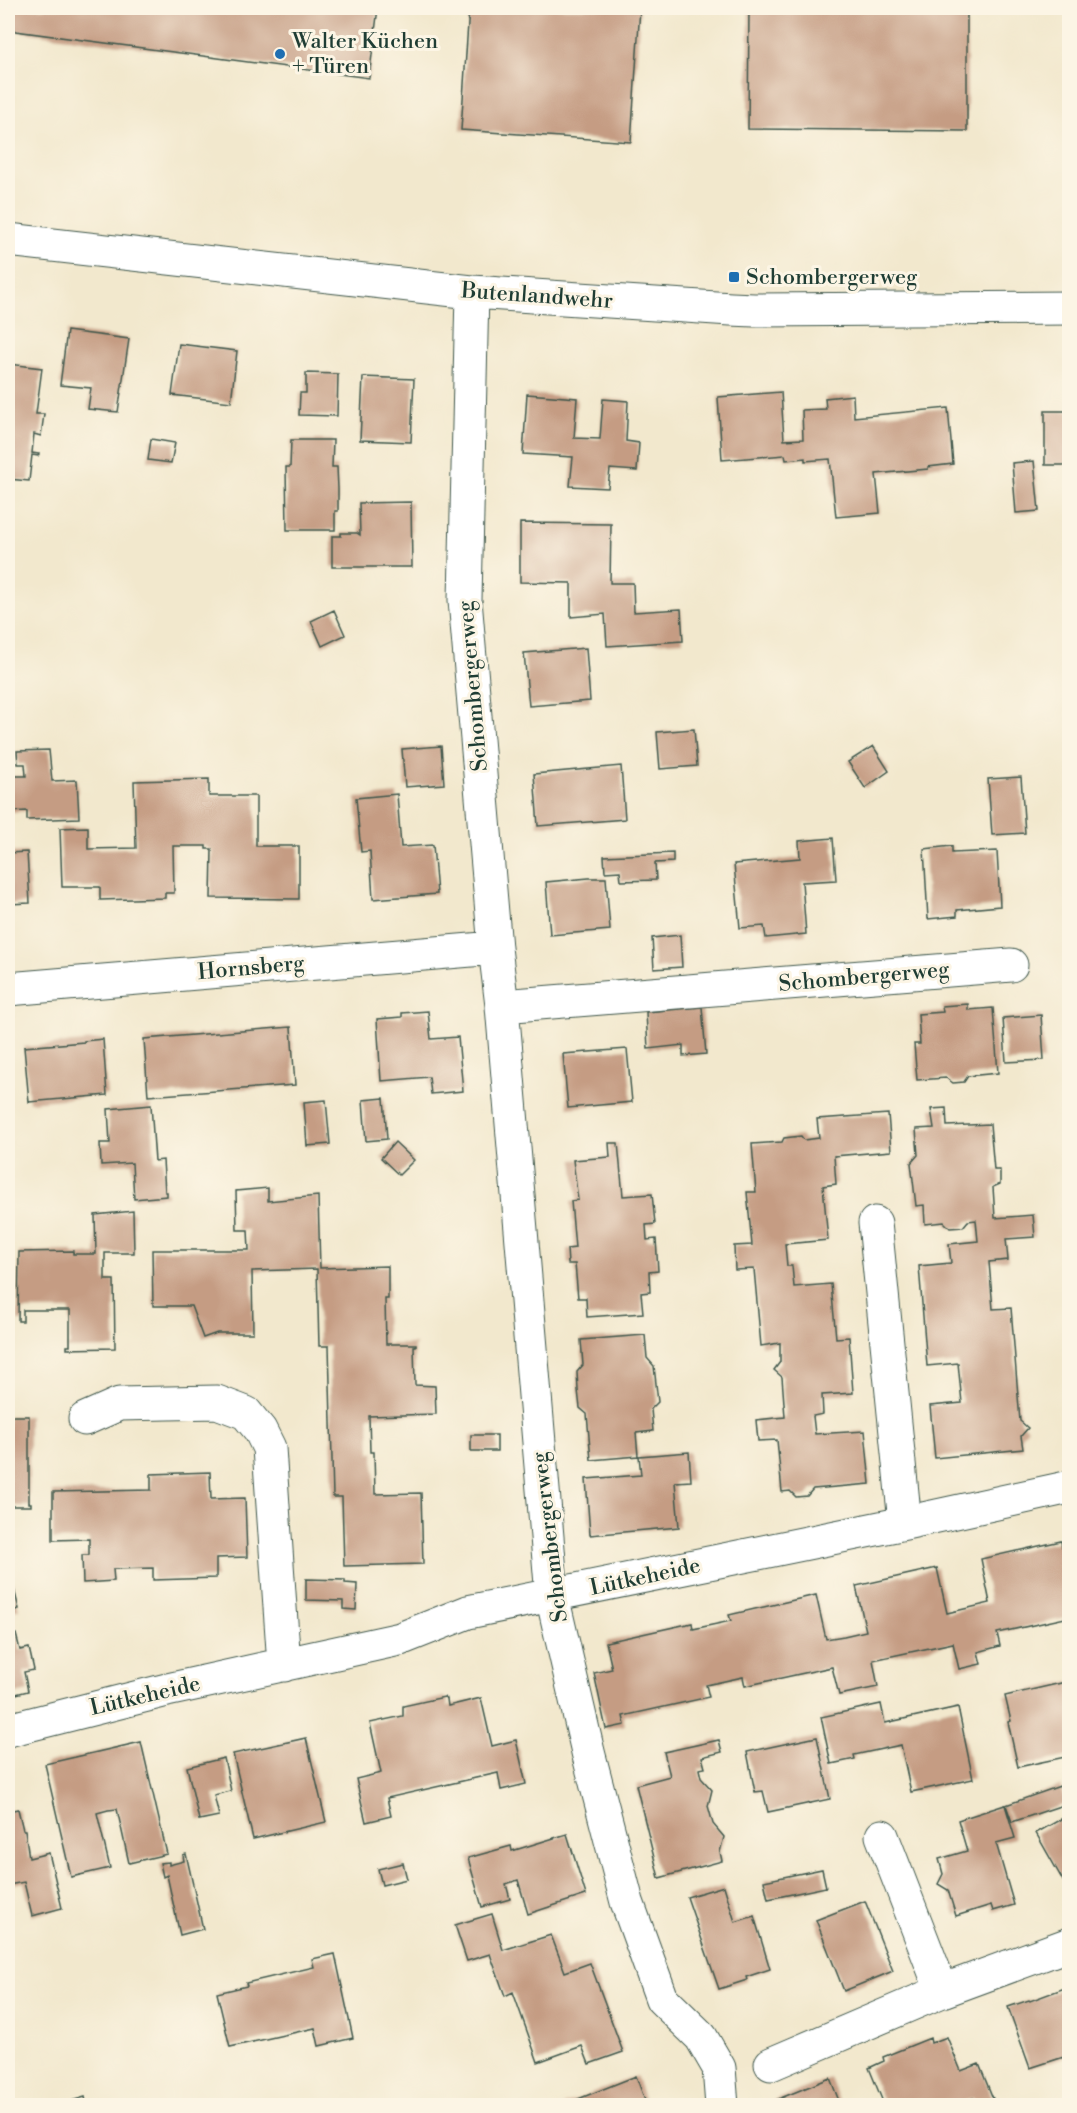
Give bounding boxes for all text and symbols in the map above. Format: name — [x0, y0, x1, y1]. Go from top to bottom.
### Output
place label: Walter Küchen + Türen — [291, 28, 438, 80]
marker: Walter Küchen + Türen — [273, 47, 287, 61]
place label: Schombergerweg — [746, 264, 918, 291]
marker: Schombergerweg — [727, 270, 741, 284]
street label: Butenlandwehr — [459, 277, 614, 315]
street label: Schombergerweg — [452, 599, 494, 773]
street label: Hornsberg — [197, 950, 306, 986]
street label: Schombergerweg — [777, 956, 951, 998]
street label: Schombergerweg — [526, 1450, 574, 1624]
street label: Lütkeheide — [587, 1552, 703, 1602]
street label: Lütkeheide — [87, 1670, 203, 1722]

